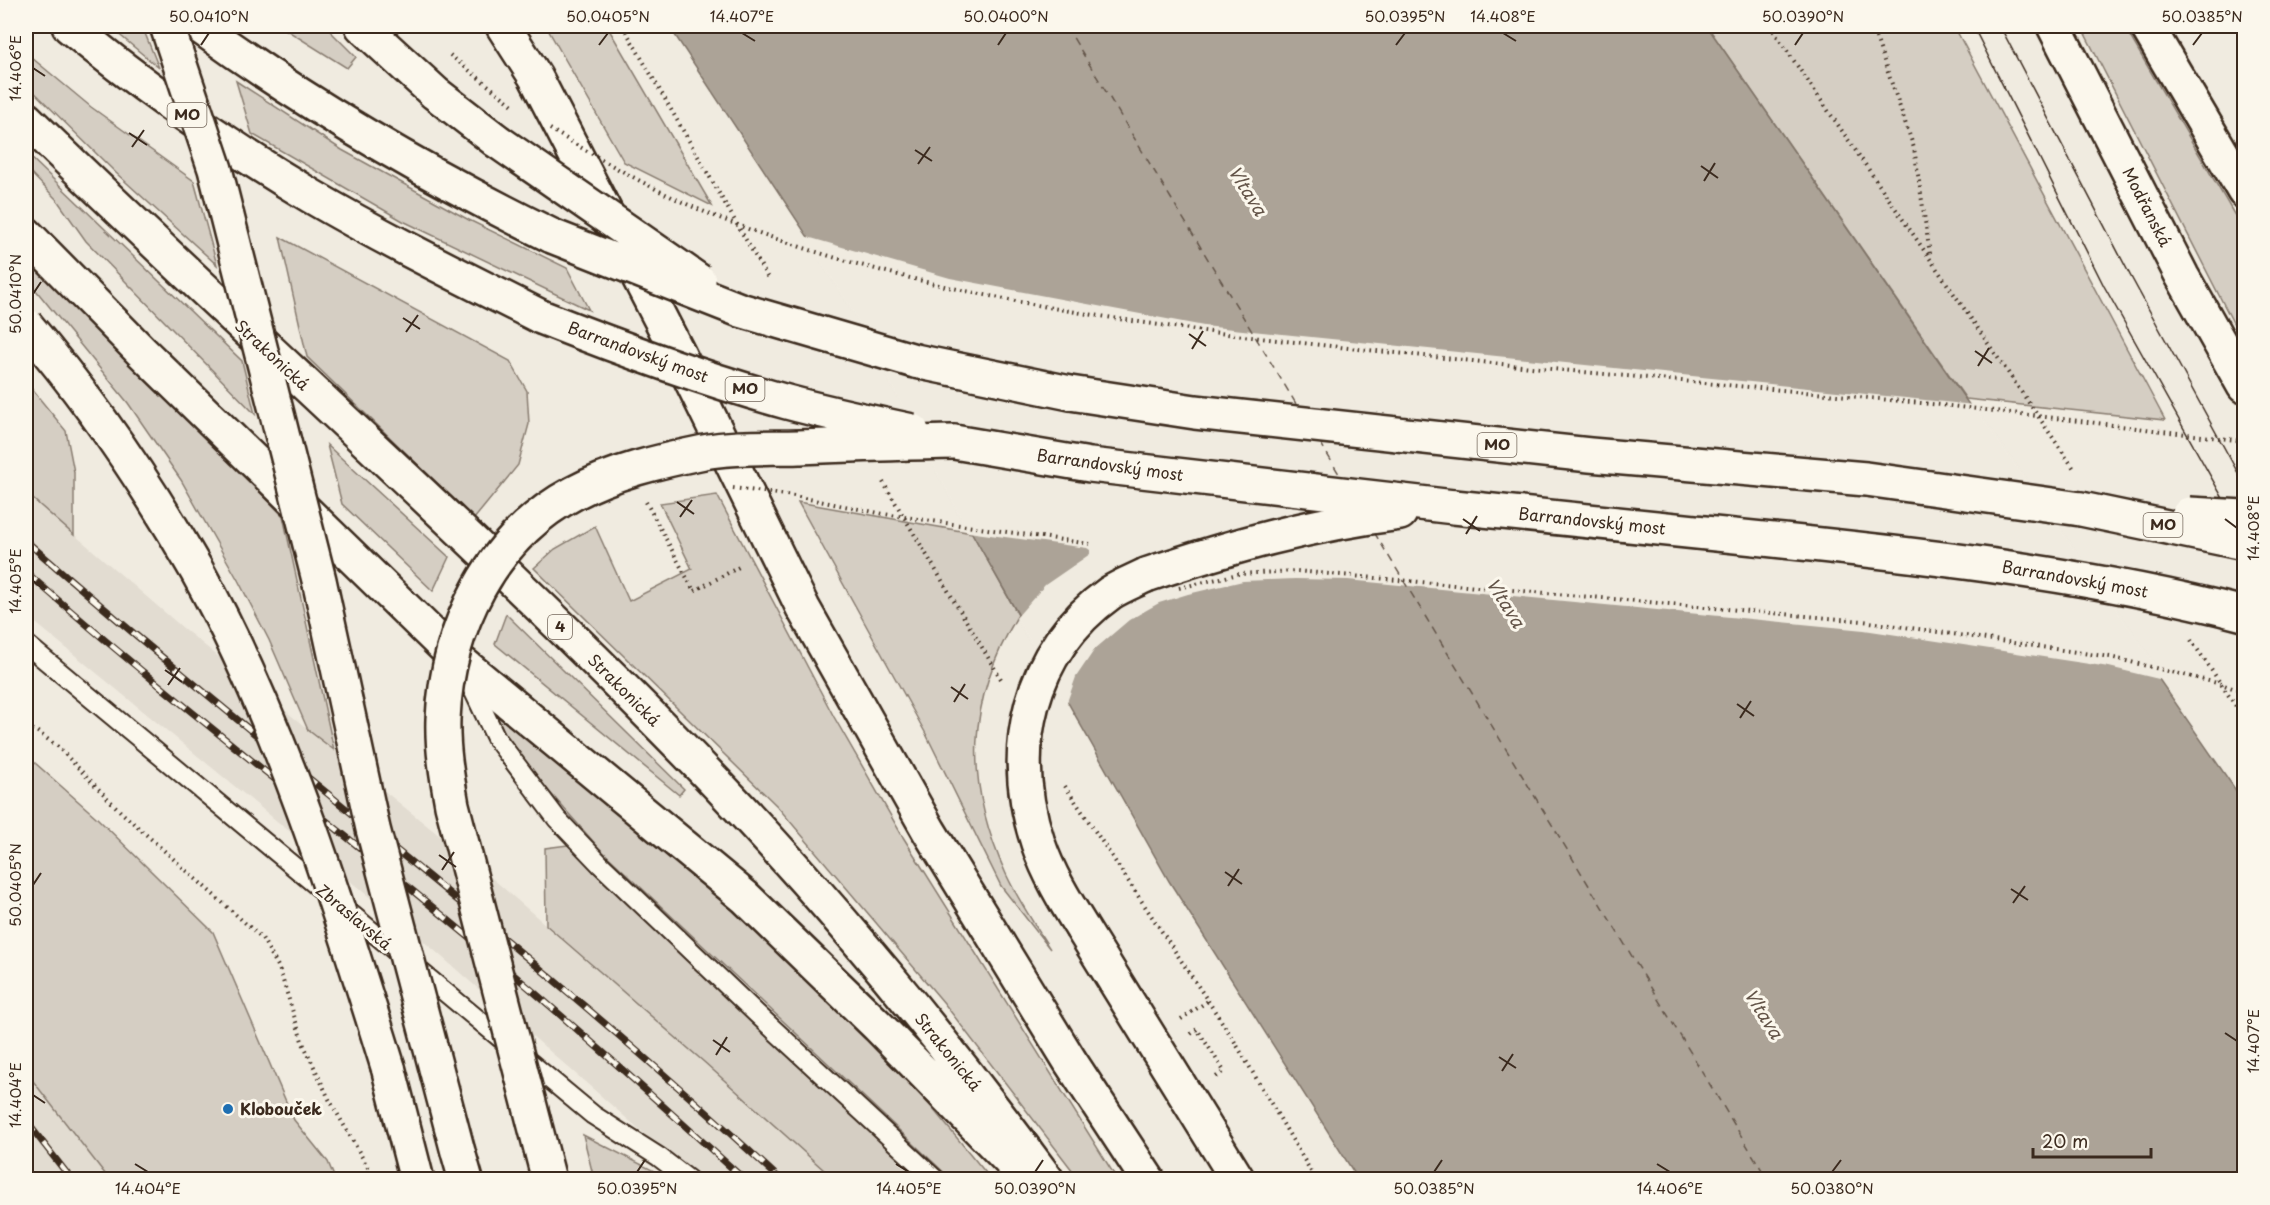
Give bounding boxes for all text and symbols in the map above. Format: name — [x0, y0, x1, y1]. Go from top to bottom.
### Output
text: 50.0410°N — [169, 4, 249, 27]
text: 50.0405°N — [566, 4, 650, 27]
text: 14.407°E — [710, 4, 774, 27]
text: 50.0400°N — [963, 4, 1049, 27]
text: 50.0395°N — [1364, 4, 1446, 27]
text: 14.408°E — [1470, 4, 1536, 27]
text: 50.0390°N — [1762, 4, 1844, 27]
text: 50.0385°N — [2161, 4, 2243, 27]
text: 14.406°E — [3, 35, 26, 101]
road number: MO — [168, 103, 207, 127]
water label: Vltava — [1222, 160, 1275, 221]
street label: Modřanská — [2118, 163, 2178, 250]
text: 50.0410°N — [3, 254, 26, 334]
street label: Strakonická — [230, 313, 315, 395]
street label: Barrandovský most — [565, 314, 712, 388]
road number: MO — [726, 377, 764, 401]
road number: MO — [1478, 433, 1516, 457]
street label: Barrandovský most — [1035, 442, 1185, 486]
text: 14.408°E — [2241, 495, 2264, 561]
street label: Barrandovský most — [1517, 500, 1667, 540]
road number: MO — [2144, 513, 2182, 537]
text: 14.405°E — [3, 548, 26, 614]
street label: Barrandovský most — [2000, 553, 2150, 603]
water label: Vltava — [1480, 572, 1533, 633]
road number: 4 — [548, 615, 572, 639]
street label: Strakonická — [583, 647, 667, 731]
text: 50.0405°N — [3, 843, 26, 927]
street label: Zbraslavská — [312, 877, 398, 955]
water label: Vltava — [1738, 983, 1791, 1044]
street label: Strakonická — [910, 1007, 988, 1096]
text: 14.407°E — [2241, 1009, 2264, 1073]
text: 14.404°E — [3, 1062, 26, 1128]
place label: Klobouček — [240, 1096, 322, 1120]
marker: Klobouček — [221, 1102, 235, 1116]
scale bar — [2033, 1121, 2152, 1159]
text: 20 m — [2042, 1127, 2088, 1154]
text: 14.404°E — [115, 1176, 181, 1199]
text: 50.0395°N — [596, 1176, 678, 1199]
text: 14.405°E — [876, 1176, 942, 1199]
text: 50.0390°N — [994, 1176, 1076, 1199]
text: 50.0385°N — [1393, 1176, 1475, 1199]
text: 14.406°E — [1637, 1176, 1703, 1199]
text: 50.0380°N — [1790, 1176, 1874, 1199]

